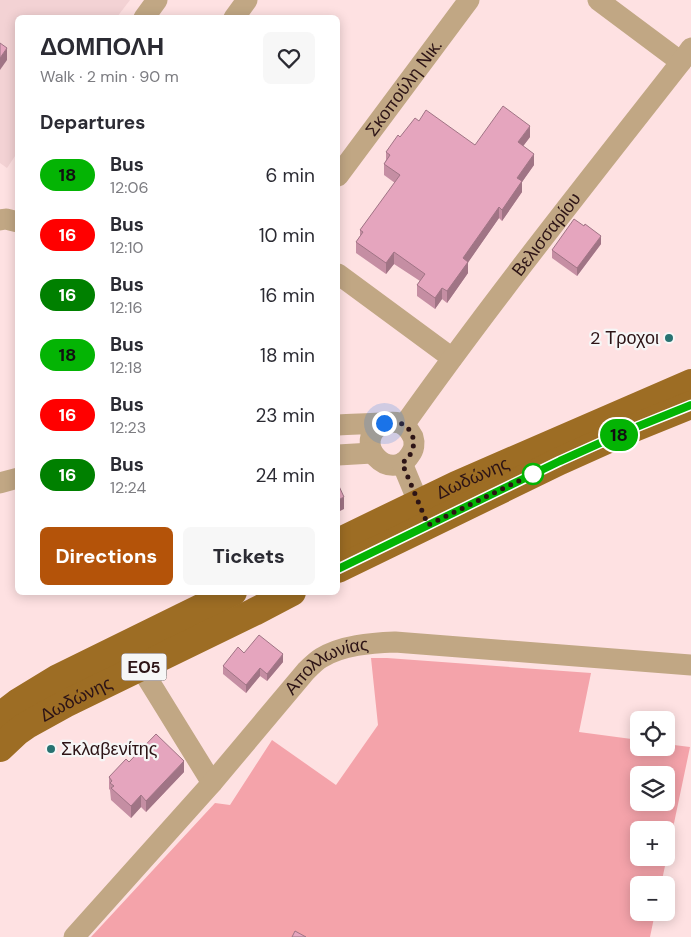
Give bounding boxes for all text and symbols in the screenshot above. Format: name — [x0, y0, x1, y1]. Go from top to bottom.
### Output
text: ΔΟΜΠΟΛΗ — [40, 31, 164, 62]
button: heart — [263, 32, 315, 84]
street label: Σκοπούλη Νικ. — [360, 35, 448, 141]
text: Walk · 2 min · 90 m — [40, 66, 179, 87]
text: Departures — [40, 110, 145, 135]
text: Bus — [110, 152, 144, 177]
text: 18 — [59, 163, 76, 187]
text: 6 min — [266, 163, 315, 188]
text: 12:06 — [110, 177, 148, 198]
street label: Βελισσαρίου — [506, 187, 586, 281]
text: Bus — [110, 212, 144, 237]
text: 16 — [59, 223, 76, 247]
text: 10 min — [259, 223, 315, 248]
text: 12:10 — [110, 237, 143, 258]
text: Bus — [110, 272, 144, 297]
text: 16 — [59, 283, 76, 307]
text: 16 min — [260, 283, 315, 308]
text: 12:16 — [110, 297, 142, 318]
place label: 2 Τροχοι — [590, 326, 659, 350]
text: Bus — [110, 332, 144, 357]
marker: 2 Τροχοι — [663, 332, 675, 344]
text: 18 — [59, 343, 76, 367]
text: 18 min — [260, 343, 315, 368]
text: 12:18 — [110, 357, 142, 378]
text: Bus — [110, 392, 144, 417]
text: 16 — [59, 403, 76, 427]
text: 23 min — [255, 403, 315, 428]
your location — [372, 411, 397, 436]
text: 12:23 — [110, 417, 146, 438]
line badge: 18 — [596, 419, 642, 451]
text: 18 — [610, 423, 628, 447]
street label: Δωδώνης — [432, 451, 513, 505]
text: Bus — [110, 452, 144, 477]
text: 16 — [59, 463, 76, 487]
text: 24 min — [255, 463, 315, 488]
unlabelled marker — [522, 463, 544, 485]
text: 12:24 — [110, 477, 146, 498]
button: Directions — [40, 527, 173, 585]
button: Tickets — [183, 527, 315, 585]
street label: Απολλωνίας — [279, 632, 370, 700]
road number: ΕΟ5 — [122, 654, 166, 680]
street label: Δωδώνης — [36, 671, 116, 728]
map controls — [630, 711, 675, 921]
button: locate — [630, 711, 675, 756]
place label: Σκλαβενίτης — [61, 737, 158, 761]
marker: Σκλαβενίτης — [45, 743, 57, 755]
button: layers — [630, 766, 675, 811]
button: + — [630, 821, 675, 866]
button: − — [630, 876, 675, 921]

